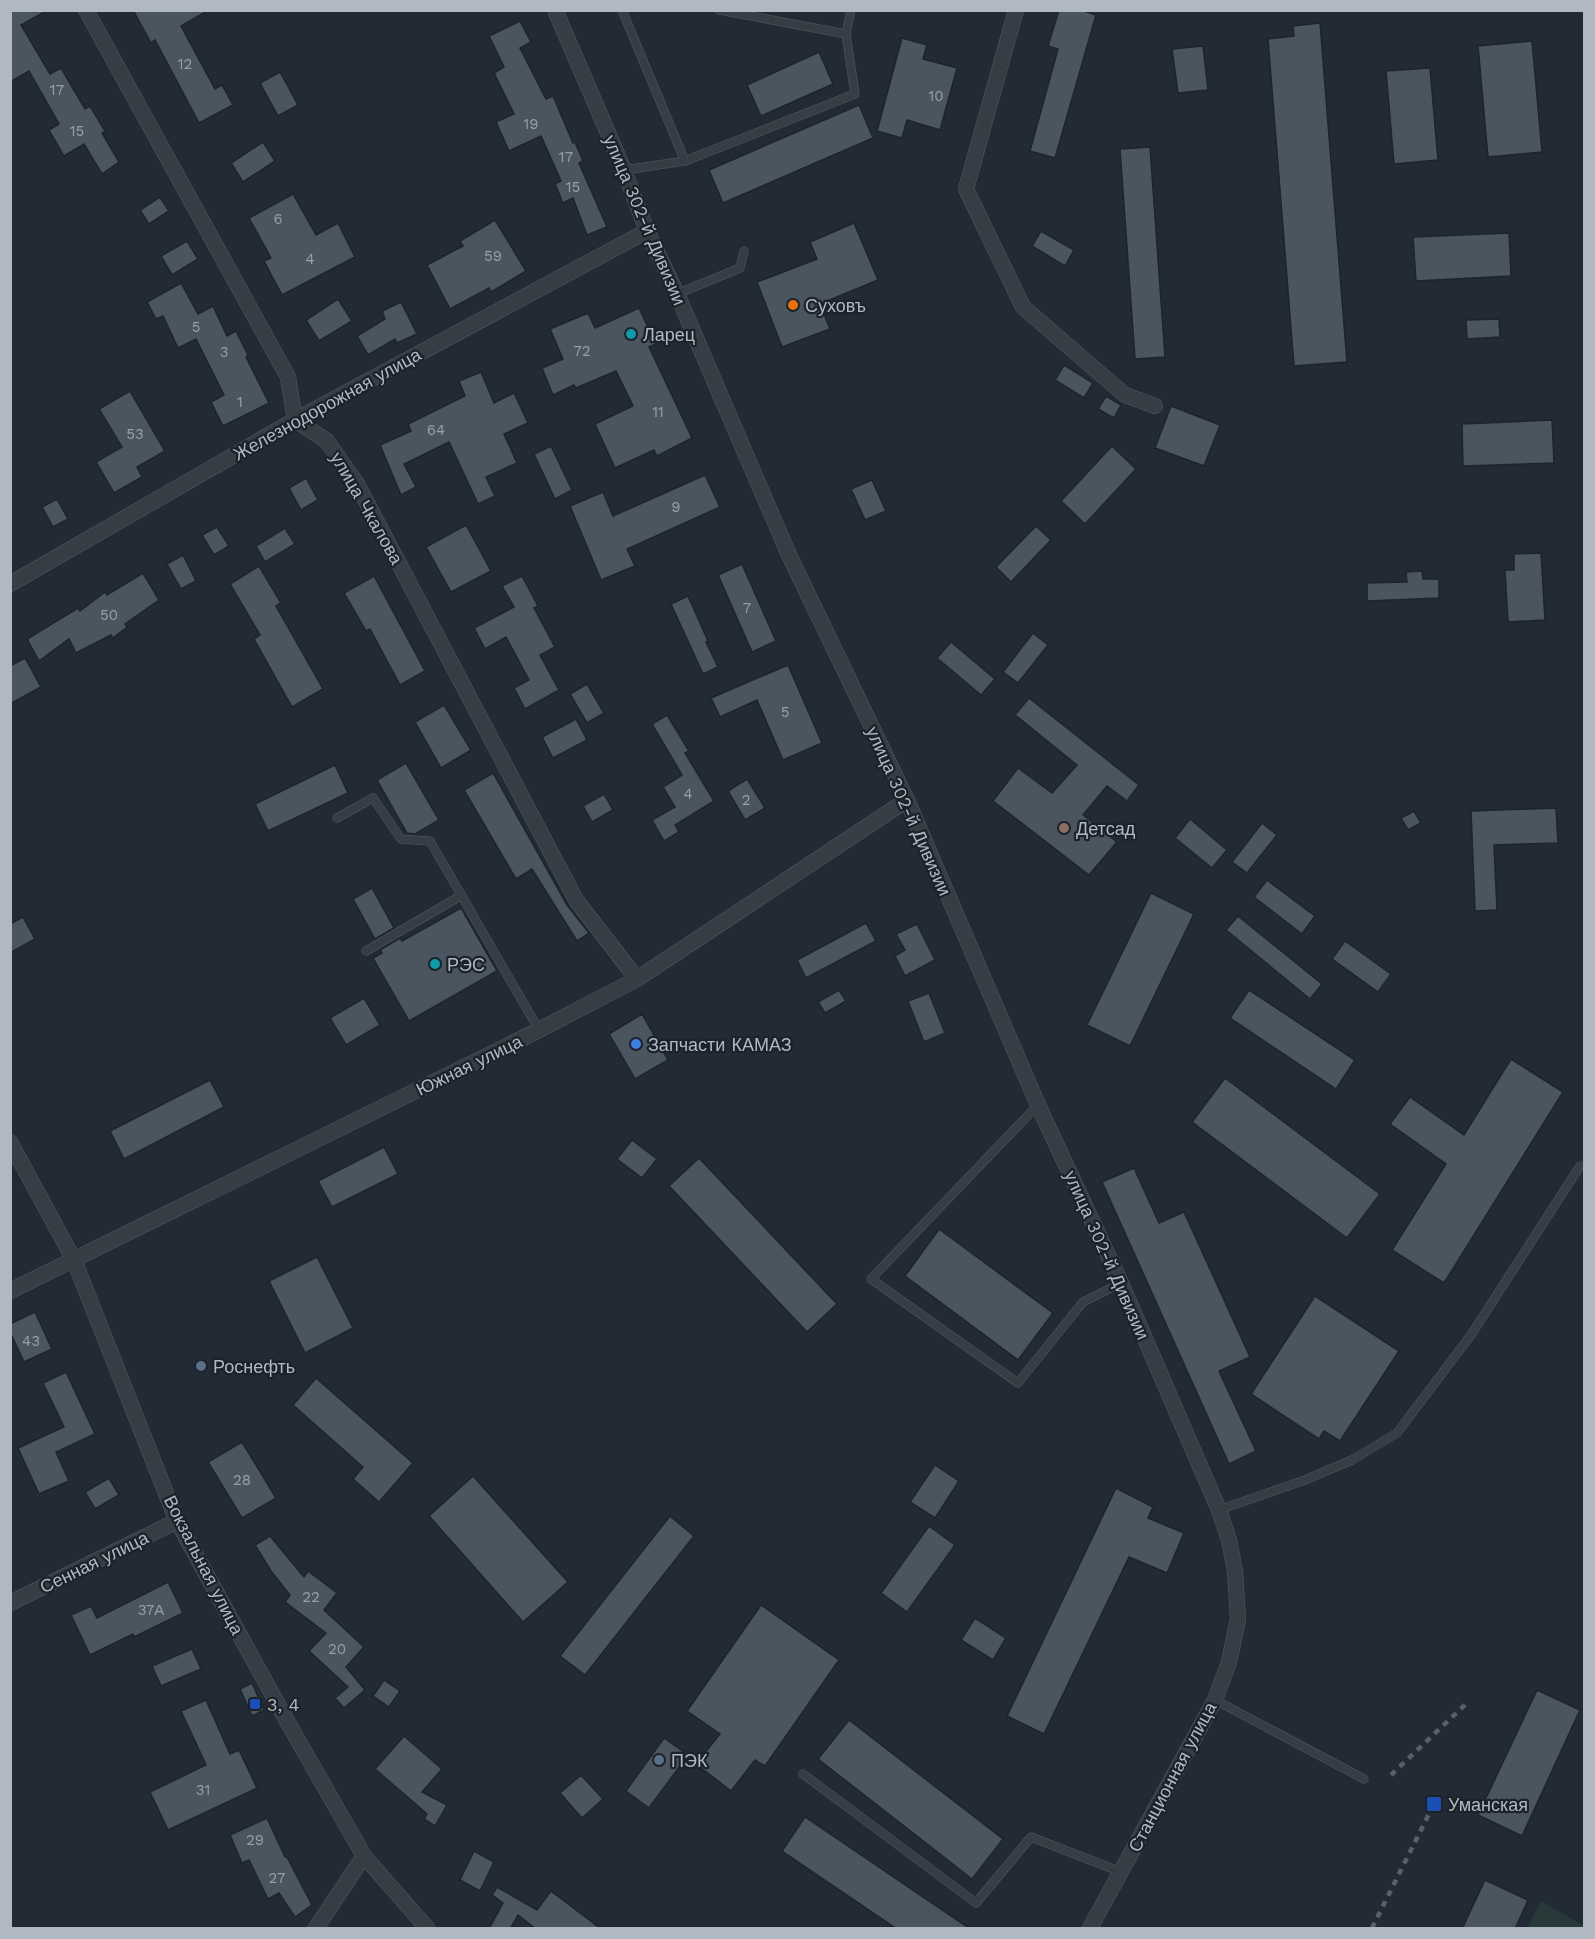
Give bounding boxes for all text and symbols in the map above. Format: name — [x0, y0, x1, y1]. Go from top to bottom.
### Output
house number: 12 — [178, 55, 192, 73]
house number: 17 — [50, 81, 64, 99]
house number: 10 — [928, 87, 944, 105]
house number: 19 — [523, 115, 539, 133]
house number: 15 — [70, 122, 84, 140]
street label: улица 302-й Дивизии — [600, 132, 690, 308]
house number: 17 — [559, 148, 573, 166]
house number: 15 — [566, 178, 580, 196]
house number: 6 — [273, 210, 283, 228]
house number: 59 — [484, 247, 502, 265]
house number: 4 — [305, 250, 315, 268]
place label: Суховъ — [805, 295, 866, 316]
marker: Суховъ — [786, 298, 800, 312]
house number: 5 — [192, 318, 200, 336]
place label: Ларец — [643, 324, 695, 345]
marker: Ларец — [624, 327, 638, 341]
house number: 72 — [573, 342, 591, 360]
house number: 3 — [220, 343, 228, 361]
street label: Железнодорожная улица — [229, 343, 425, 464]
house number: 1 — [237, 393, 243, 411]
house number: 11 — [652, 403, 664, 421]
house number: 64 — [427, 421, 445, 439]
house number: 53 — [126, 425, 144, 443]
street label: улица Чкалова — [326, 448, 408, 569]
house number: 9 — [671, 498, 681, 516]
house number: 7 — [743, 599, 751, 617]
house number: 50 — [100, 606, 118, 624]
house number: 5 — [781, 703, 789, 721]
street label: улица 302-й Дивизии — [862, 723, 956, 899]
house number: 4 — [683, 785, 693, 803]
house number: 2 — [742, 791, 750, 809]
place label: Детсад — [1076, 818, 1136, 839]
marker: Детсад — [1057, 821, 1071, 835]
place label: РЭС — [447, 954, 485, 975]
marker: РЭС — [428, 957, 442, 971]
street label: Южная улица — [412, 1030, 526, 1100]
place label: Запчасти КАМАЗ — [648, 1034, 792, 1055]
marker: Запчасти КАМАЗ — [629, 1037, 643, 1051]
street label: улица 302-й Дивизии — [1060, 1167, 1154, 1343]
house number: 43 — [22, 1332, 40, 1350]
place label: Роснефть — [213, 1356, 295, 1377]
marker: Роснефть — [194, 1359, 208, 1373]
house number: 28 — [233, 1471, 251, 1489]
street label: Вокзальная улица — [160, 1492, 249, 1639]
street label: Сенная улица — [36, 1526, 153, 1597]
house number: 22 — [302, 1588, 320, 1606]
house number: 37А — [138, 1601, 164, 1619]
house number: 20 — [328, 1640, 346, 1658]
place label: 3, 4 — [267, 1694, 299, 1715]
marker: 3, 4 — [248, 1697, 262, 1711]
street label: Станционная улица — [1124, 1698, 1221, 1855]
place label: ПЭК — [671, 1750, 708, 1771]
marker: ПЭК — [652, 1753, 666, 1767]
house number: 31 — [196, 1781, 210, 1799]
place label: Уманская — [1448, 1794, 1528, 1815]
marker: Уманская — [1425, 1795, 1443, 1813]
house number: 29 — [246, 1831, 264, 1849]
house number: 27 — [269, 1869, 285, 1887]

